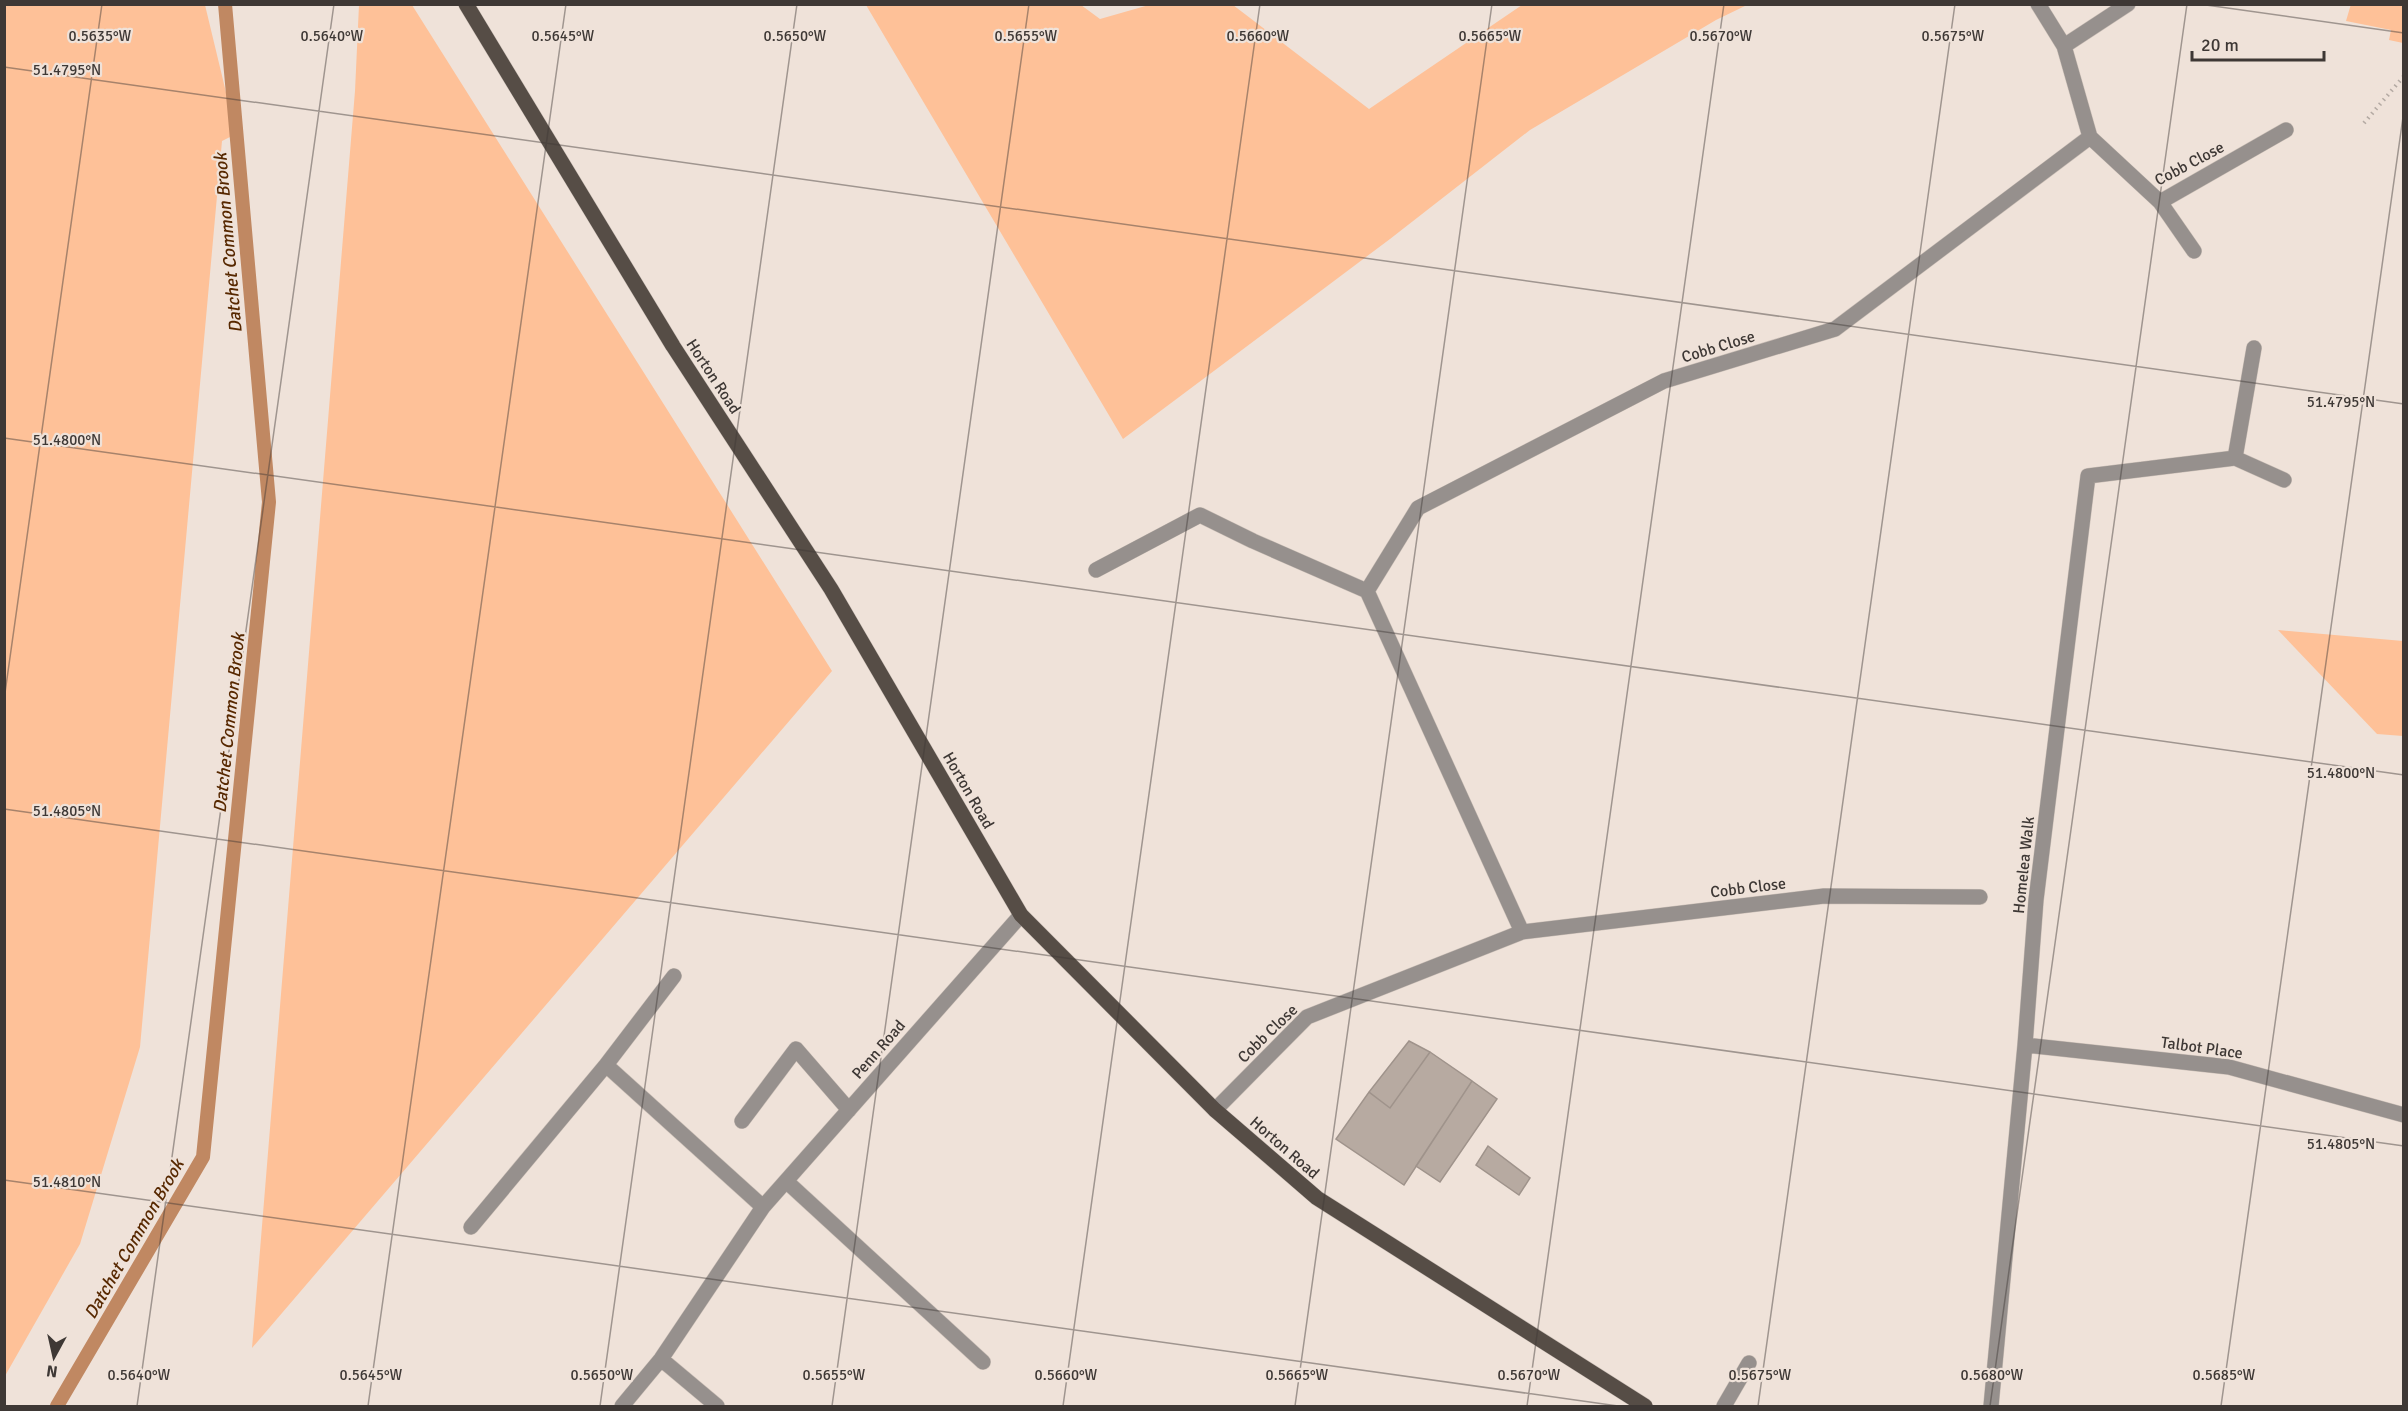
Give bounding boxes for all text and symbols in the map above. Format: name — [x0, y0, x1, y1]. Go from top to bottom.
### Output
scale bar — [2192, 24, 2324, 62]
text: 0.5635°W — [69, 27, 132, 45]
text: 0.5640°W — [301, 27, 364, 45]
text: 0.5645°W — [532, 27, 595, 45]
text: 0.5650°W — [764, 27, 827, 45]
text: 0.5655°W — [995, 27, 1058, 45]
text: 0.5660°W — [1227, 27, 1290, 45]
text: 0.5665°W — [1459, 27, 1522, 45]
text: 0.5670°W — [1690, 27, 1753, 45]
text: 0.5675°W — [1922, 27, 1985, 45]
text: 20 m — [2201, 34, 2239, 56]
text: 51.4795°N — [33, 61, 101, 79]
street label: Cobb Close — [2151, 137, 2228, 191]
water label: Datchet Common Brook — [209, 150, 247, 334]
street label: Cobb Close — [1679, 326, 1757, 368]
street label: Horton Road — [681, 335, 745, 418]
text: 51.4795°N — [2307, 393, 2375, 411]
text: 51.4800°N — [33, 431, 101, 449]
water label: Datchet Common Brook — [209, 630, 250, 814]
street label: Horton Road — [938, 748, 998, 833]
text: 51.4800°N — [2307, 764, 2375, 782]
text: 51.4805°N — [33, 802, 101, 820]
street label: Homelea Walk — [2009, 815, 2039, 915]
street label: Cobb Close — [1709, 873, 1787, 903]
street label: Cobb Close — [1233, 1000, 1302, 1067]
street label: Penn Road — [848, 1016, 910, 1083]
street label: Talbot Place — [2160, 1032, 2244, 1064]
street label: Horton Road — [1245, 1112, 1323, 1183]
text: 51.4805°N — [2307, 1135, 2375, 1153]
water label: Datchet Common Brook — [79, 1154, 190, 1323]
text: 51.4810°N — [33, 1173, 101, 1191]
north arrow — [24, 1327, 84, 1387]
text: N — [45, 1360, 59, 1382]
text: 0.5640°W — [108, 1366, 171, 1384]
text: 0.5645°W — [340, 1366, 403, 1384]
text: 0.5650°W — [571, 1366, 634, 1384]
text: 0.5655°W — [803, 1366, 866, 1384]
text: 0.5660°W — [1035, 1366, 1098, 1384]
text: 0.5665°W — [1266, 1366, 1329, 1384]
text: 0.5670°W — [1498, 1366, 1561, 1384]
text: 0.5675°W — [1729, 1366, 1792, 1384]
text: 0.5680°W — [1961, 1366, 2024, 1384]
text: 0.5685°W — [2193, 1366, 2256, 1384]

